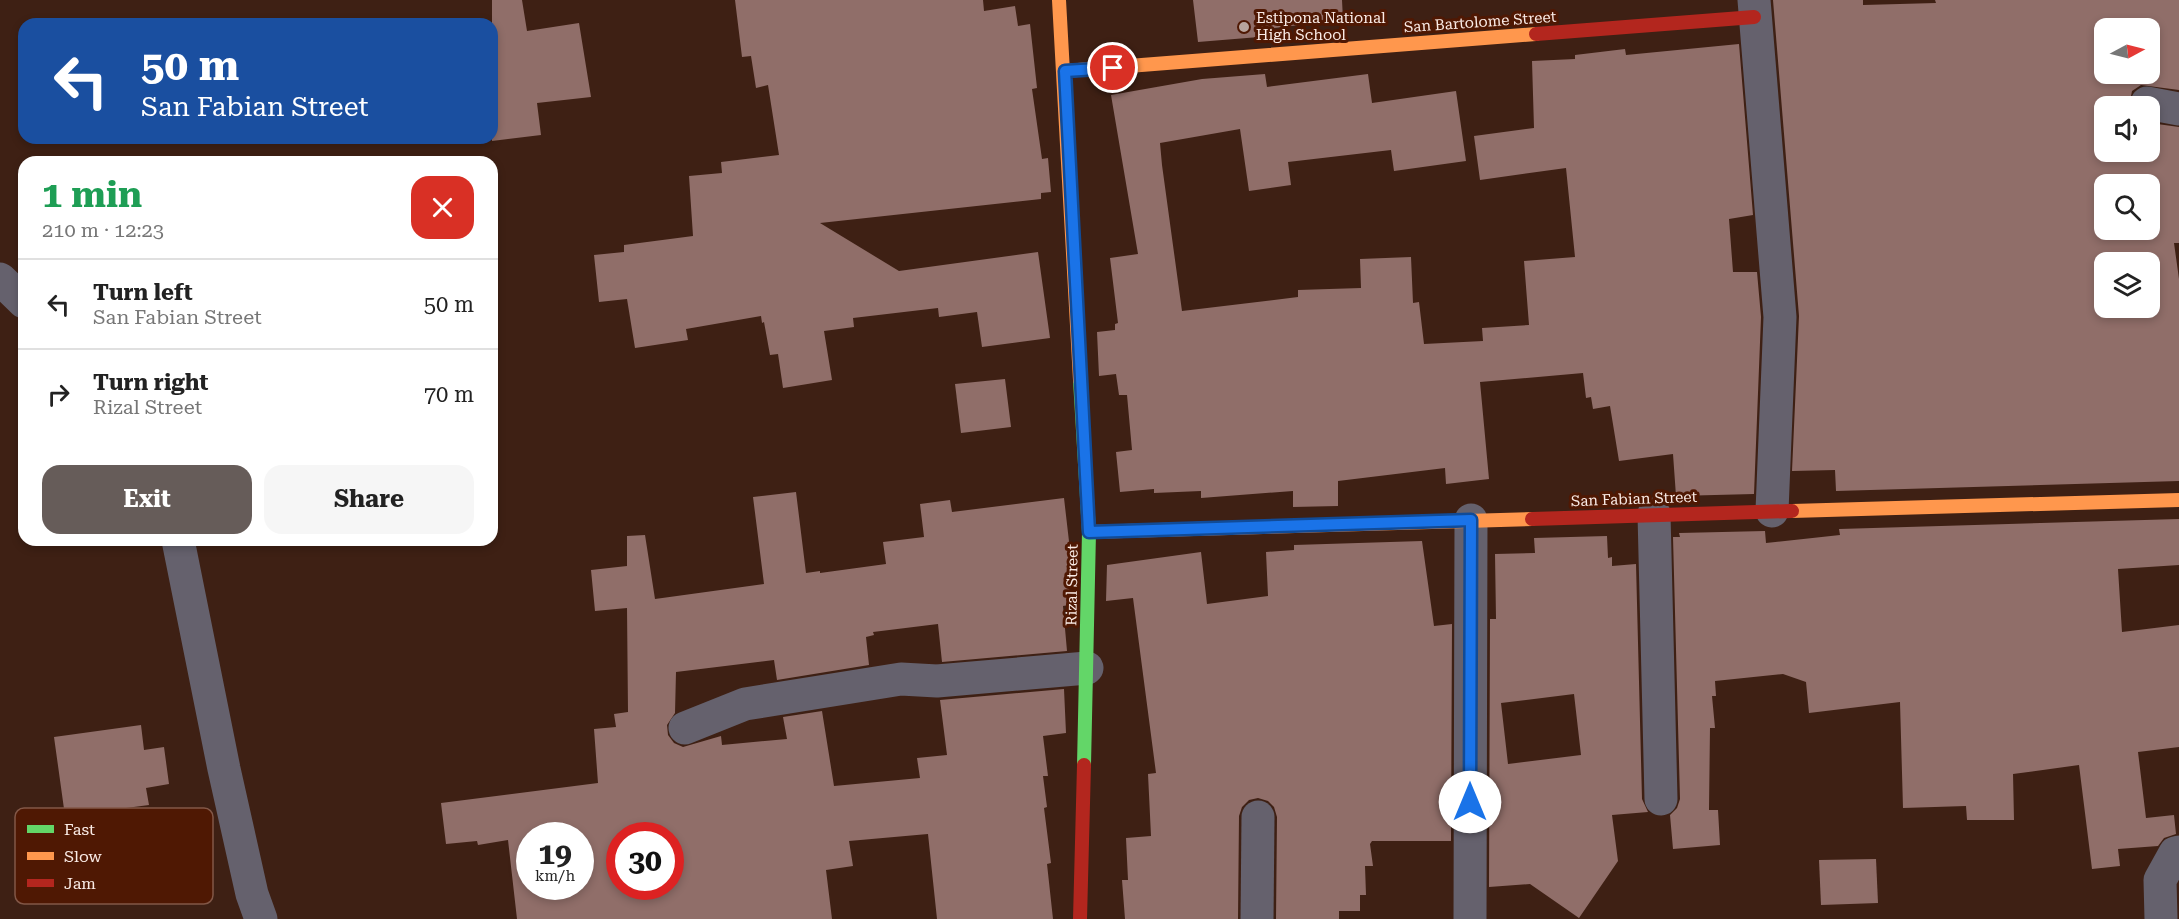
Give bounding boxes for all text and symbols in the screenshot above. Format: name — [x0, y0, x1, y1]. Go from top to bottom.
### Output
street label: San Bartolome Street — [1403, 8, 1557, 36]
place label: Estipona National High School — [1256, 9, 1386, 44]
north arrow — [2094, 18, 2160, 84]
map controls — [2094, 18, 2160, 318]
marker: Estipona National High School — [1237, 20, 1251, 34]
text: 50 m — [141, 41, 239, 90]
icon: left — [42, 42, 120, 120]
pin — [1087, 42, 1138, 93]
icon: arrive — [1096, 51, 1129, 84]
text: San Fabian Street — [141, 91, 369, 123]
button: sound — [2094, 96, 2160, 162]
text: 1 min — [42, 174, 142, 216]
button: search — [2094, 174, 2160, 240]
button: close — [411, 176, 474, 239]
text: 210 m · 12:23 — [42, 218, 164, 242]
button: layers — [2094, 252, 2160, 318]
text: Turn left — [93, 280, 193, 305]
icon: left — [42, 288, 75, 321]
text: 50 m — [424, 292, 474, 317]
text: San Fabian Street — [93, 305, 262, 329]
text: Turn right — [93, 370, 208, 395]
icon: right — [42, 378, 75, 411]
text: 70 m — [424, 382, 474, 407]
text: Rizal Street — [93, 395, 202, 419]
button: Exit — [42, 465, 252, 534]
button: Share — [264, 465, 474, 534]
street label: San Fabian Street — [1570, 488, 1698, 510]
street label: Rizal Street — [1062, 544, 1082, 626]
position arrow — [1438, 770, 1502, 834]
legend — [15, 808, 213, 904]
text: Fast — [64, 820, 95, 839]
speed limit sign: 30 — [606, 822, 684, 900]
text: 19 — [538, 836, 572, 871]
text: Slow — [64, 847, 102, 866]
text: km/h — [535, 867, 575, 885]
text: Jam — [64, 874, 96, 893]

